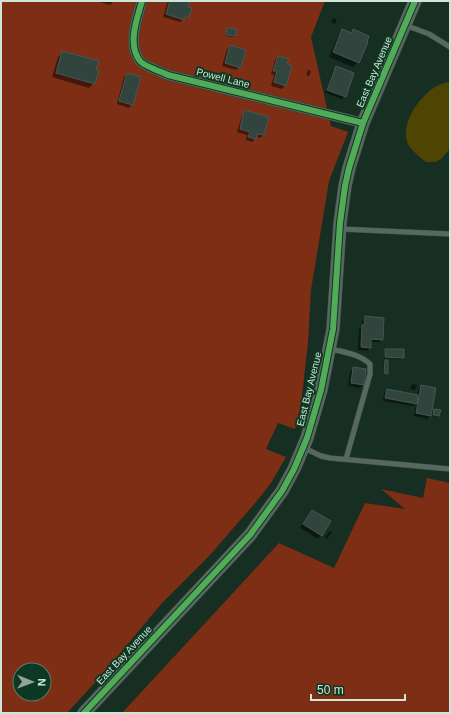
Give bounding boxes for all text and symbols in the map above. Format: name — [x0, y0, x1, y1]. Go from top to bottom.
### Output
street label: East Bay Avenue — [354, 34, 394, 109]
street label: Powell Lane — [195, 66, 251, 90]
street label: East Bay Avenue — [294, 350, 324, 427]
street label: East Bay Avenue — [94, 623, 154, 687]
north arrow — [12, 662, 52, 702]
scale bar — [311, 676, 405, 702]
text: N — [36, 678, 48, 686]
text: 50 m — [317, 683, 344, 697]

